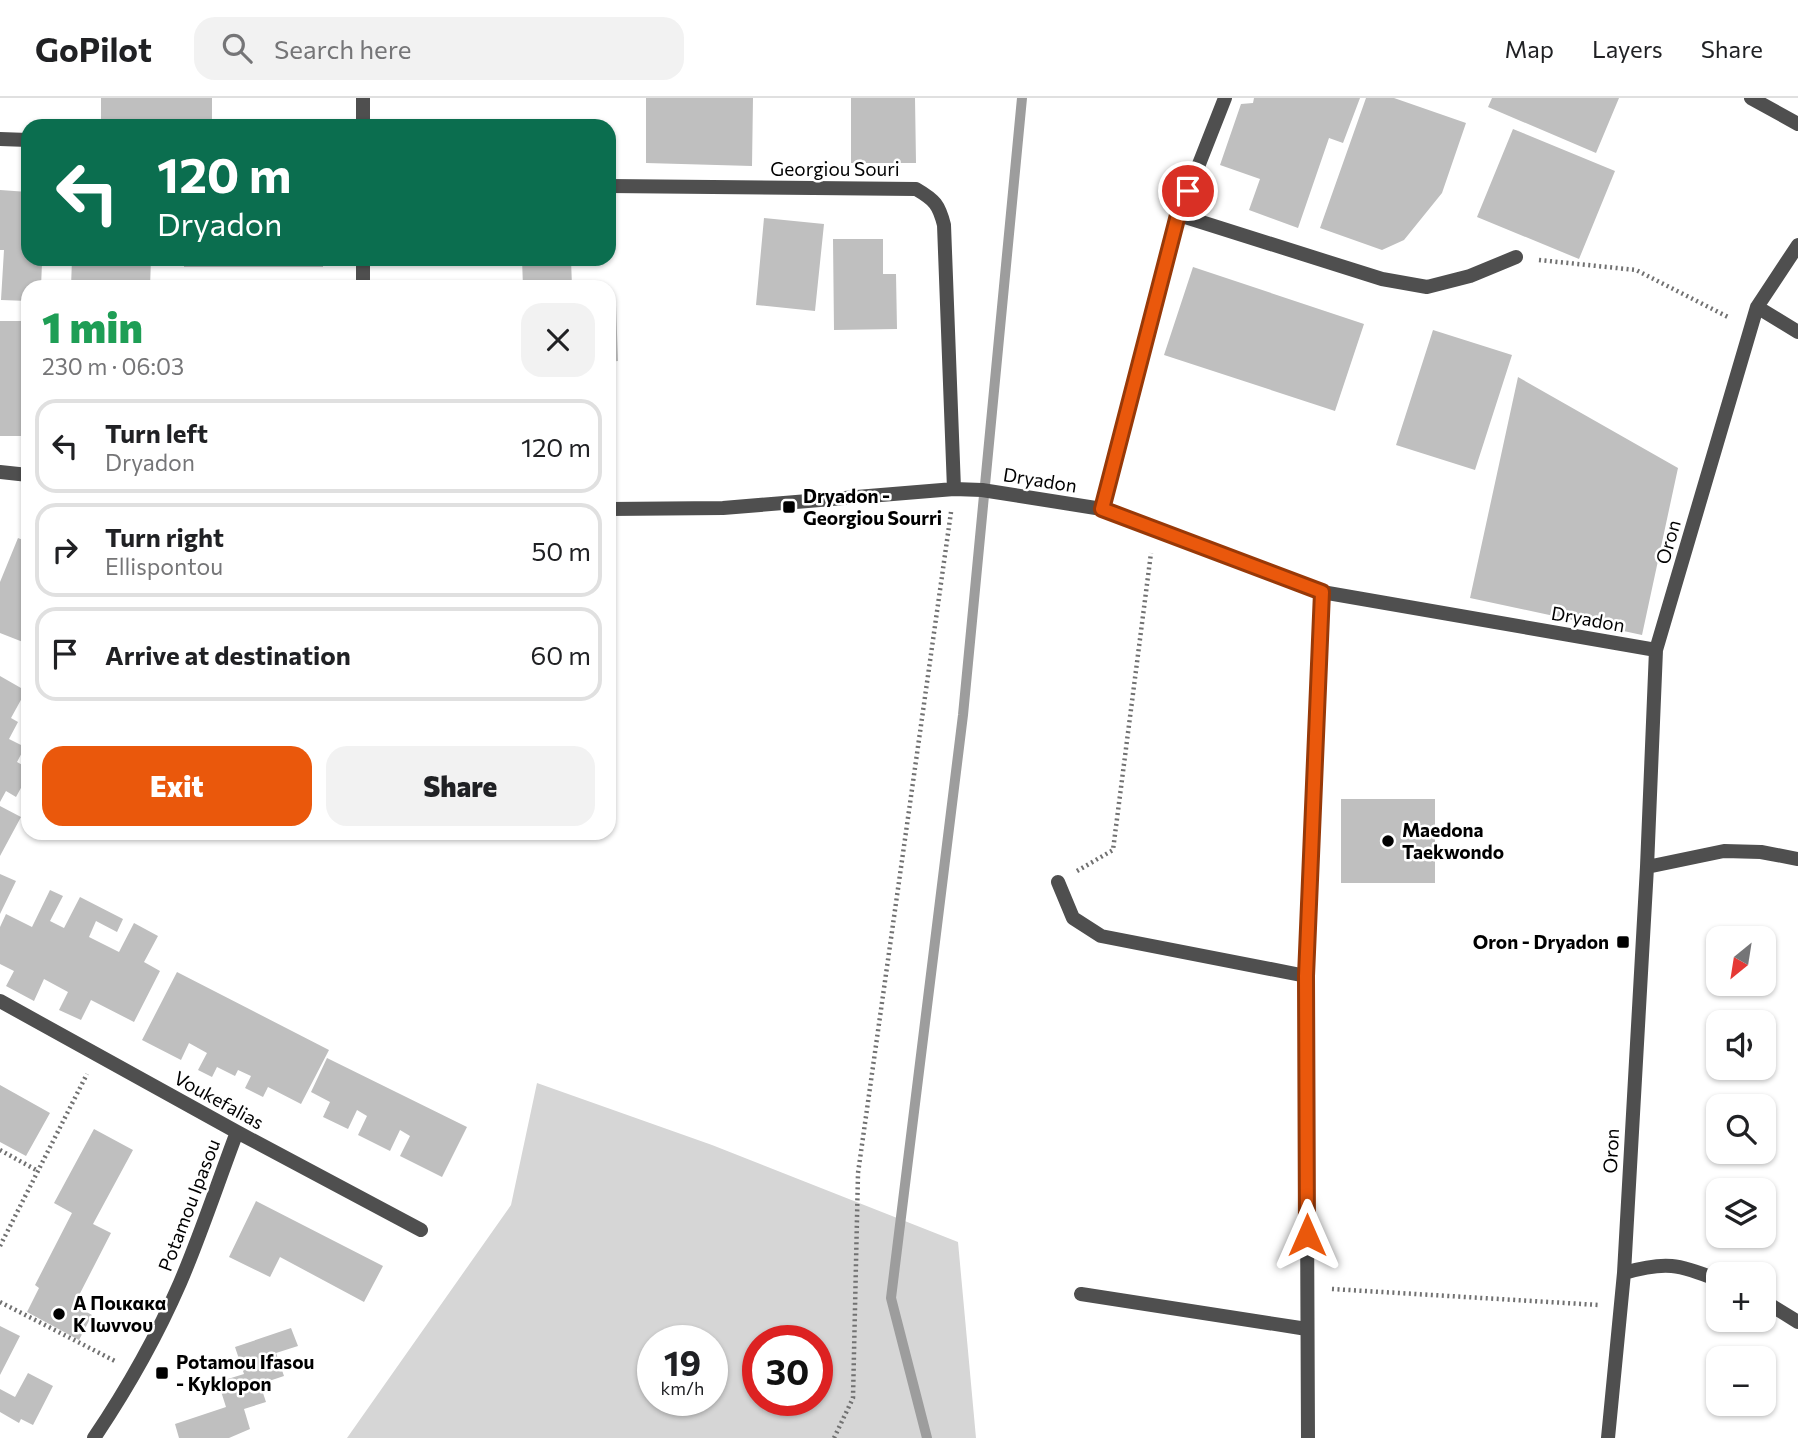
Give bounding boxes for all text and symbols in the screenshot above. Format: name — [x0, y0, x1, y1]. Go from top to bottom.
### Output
search box — [194, 17, 684, 80]
text: GoPilot — [35, 28, 152, 69]
icon: search — [218, 29, 256, 67]
text: Search here — [274, 33, 411, 64]
text: Map — [1505, 34, 1554, 63]
text: Layers — [1592, 34, 1663, 63]
text: Share — [1701, 34, 1763, 63]
text: 120 m — [157, 143, 291, 203]
icon: left — [42, 147, 133, 238]
street label: Georgiou Souri — [770, 157, 900, 180]
pin — [1158, 161, 1218, 221]
icon: arrive — [1169, 172, 1207, 210]
text: Dryadon — [157, 203, 282, 243]
text: 1 min — [42, 300, 143, 352]
button: close — [521, 303, 595, 377]
text: 230 m · 06:03 — [42, 352, 184, 380]
text: Turn left — [105, 417, 208, 448]
icon: left — [46, 427, 84, 465]
text: 120 m — [521, 431, 591, 462]
text: Dryadon — [105, 448, 195, 476]
street label: Dryadon — [1002, 462, 1079, 497]
place label: Dryadon - Georgiou Sourri — [803, 484, 942, 529]
marker: Dryadon - Georgiou Sourri — [781, 499, 797, 515]
street label: Oron — [1650, 517, 1685, 567]
text: Turn right — [105, 521, 224, 552]
icon: right — [46, 531, 84, 569]
text: 50 m — [531, 535, 591, 566]
text: Ellispontou — [105, 552, 223, 580]
street label: Dryadon — [1549, 601, 1627, 636]
icon: arrive — [46, 635, 84, 673]
text: Arrive at destination — [105, 639, 351, 670]
text: 60 m — [531, 639, 591, 670]
button: Exit — [42, 746, 312, 826]
button: Share — [326, 746, 595, 826]
place label: Maedona Taekwondo — [1402, 818, 1504, 863]
marker: Maedona Taekwondo — [1380, 833, 1396, 849]
north arrow — [1706, 926, 1776, 996]
map controls — [1706, 926, 1776, 1416]
place label: Oron - Dryadon — [1473, 930, 1609, 953]
marker: Oron - Dryadon — [1615, 934, 1631, 950]
button: sound — [1706, 1010, 1776, 1080]
street label: Voukefalias — [170, 1066, 268, 1134]
button: search — [1706, 1094, 1776, 1164]
street label: Oron — [1598, 1128, 1623, 1174]
street label: Potamou Ipasou — [153, 1135, 224, 1274]
button: layers — [1706, 1178, 1776, 1248]
position arrow — [1270, 1198, 1344, 1272]
button: + — [1706, 1262, 1776, 1332]
place label: Α Ποικακα Κ Ιωννου — [73, 1291, 166, 1336]
marker: Α Ποικακα Κ Ιωννου — [51, 1306, 67, 1322]
speed limit sign: 30 — [742, 1325, 833, 1416]
text: 19 — [664, 1340, 701, 1383]
button: − — [1706, 1346, 1776, 1416]
place label: Potamou Ifasou - Kyklopon — [176, 1350, 314, 1395]
marker: Potamou Ifasou - Kyklopon — [154, 1365, 170, 1381]
text: km/h — [661, 1377, 704, 1399]

